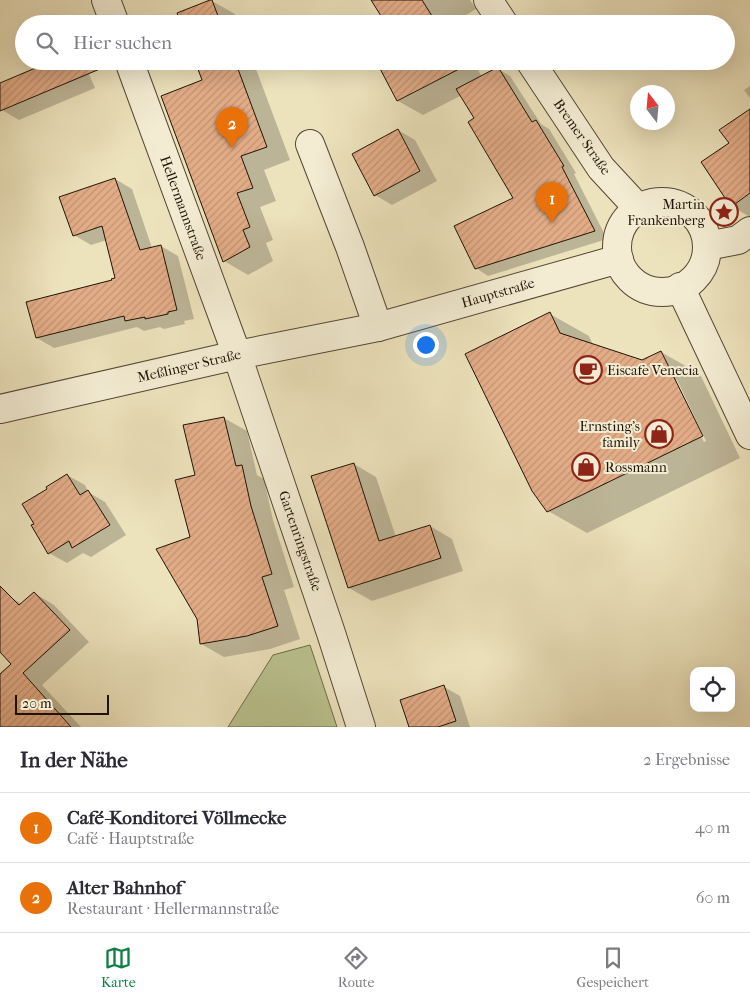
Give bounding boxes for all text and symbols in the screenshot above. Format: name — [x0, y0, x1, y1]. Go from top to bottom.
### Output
search box — [15, 15, 735, 70]
icon: search — [33, 29, 61, 57]
text: Hier suchen — [73, 32, 172, 54]
north arrow — [630, 85, 675, 130]
street label: Bremer Straße — [550, 96, 614, 178]
pin: 2 — [216, 107, 248, 148]
street label: Hellermannstraße — [156, 153, 210, 263]
pin: 1 — [536, 182, 568, 223]
place label: Martin Frankenberg — [627, 196, 706, 229]
place icon: Martin Frankenberg — [709, 197, 739, 227]
street label: Hauptstraße — [460, 274, 537, 312]
your location — [413, 332, 439, 358]
street label: Meßlinger Straße — [135, 346, 243, 386]
cafe icon: Eiscafe Venecia — [573, 355, 603, 385]
place label: Eiscafe Venecia — [607, 362, 699, 379]
place label: Ernsting's family — [579, 418, 641, 451]
shop icon: Ernsting's family — [644, 419, 674, 449]
shop icon: Rossmann — [571, 452, 601, 482]
place label: Rossmann — [605, 459, 667, 476]
street label: Gartenringstraße — [275, 488, 325, 594]
map controls — [690, 667, 735, 712]
button: locate — [690, 667, 735, 712]
scale bar — [15, 692, 109, 715]
text: 20 m — [22, 695, 52, 712]
text: In der Nähe — [20, 748, 128, 772]
text: 2 Ergebnisse — [643, 750, 730, 769]
text: Café-Konditorei Völlmecke — [67, 807, 286, 829]
text: 1 — [33, 818, 39, 837]
text: 40 m — [695, 818, 730, 837]
text: Café · Hauptstraße — [67, 829, 194, 848]
text: Alter Bahnhof — [67, 877, 182, 899]
text: 2 — [32, 888, 40, 907]
text: 60 m — [696, 888, 730, 907]
text: Restaurant · Hellermannstraße — [67, 899, 279, 918]
tab: Karte — [101, 944, 136, 991]
tab: Route — [338, 944, 375, 991]
tab: Gespeichert — [577, 944, 649, 991]

